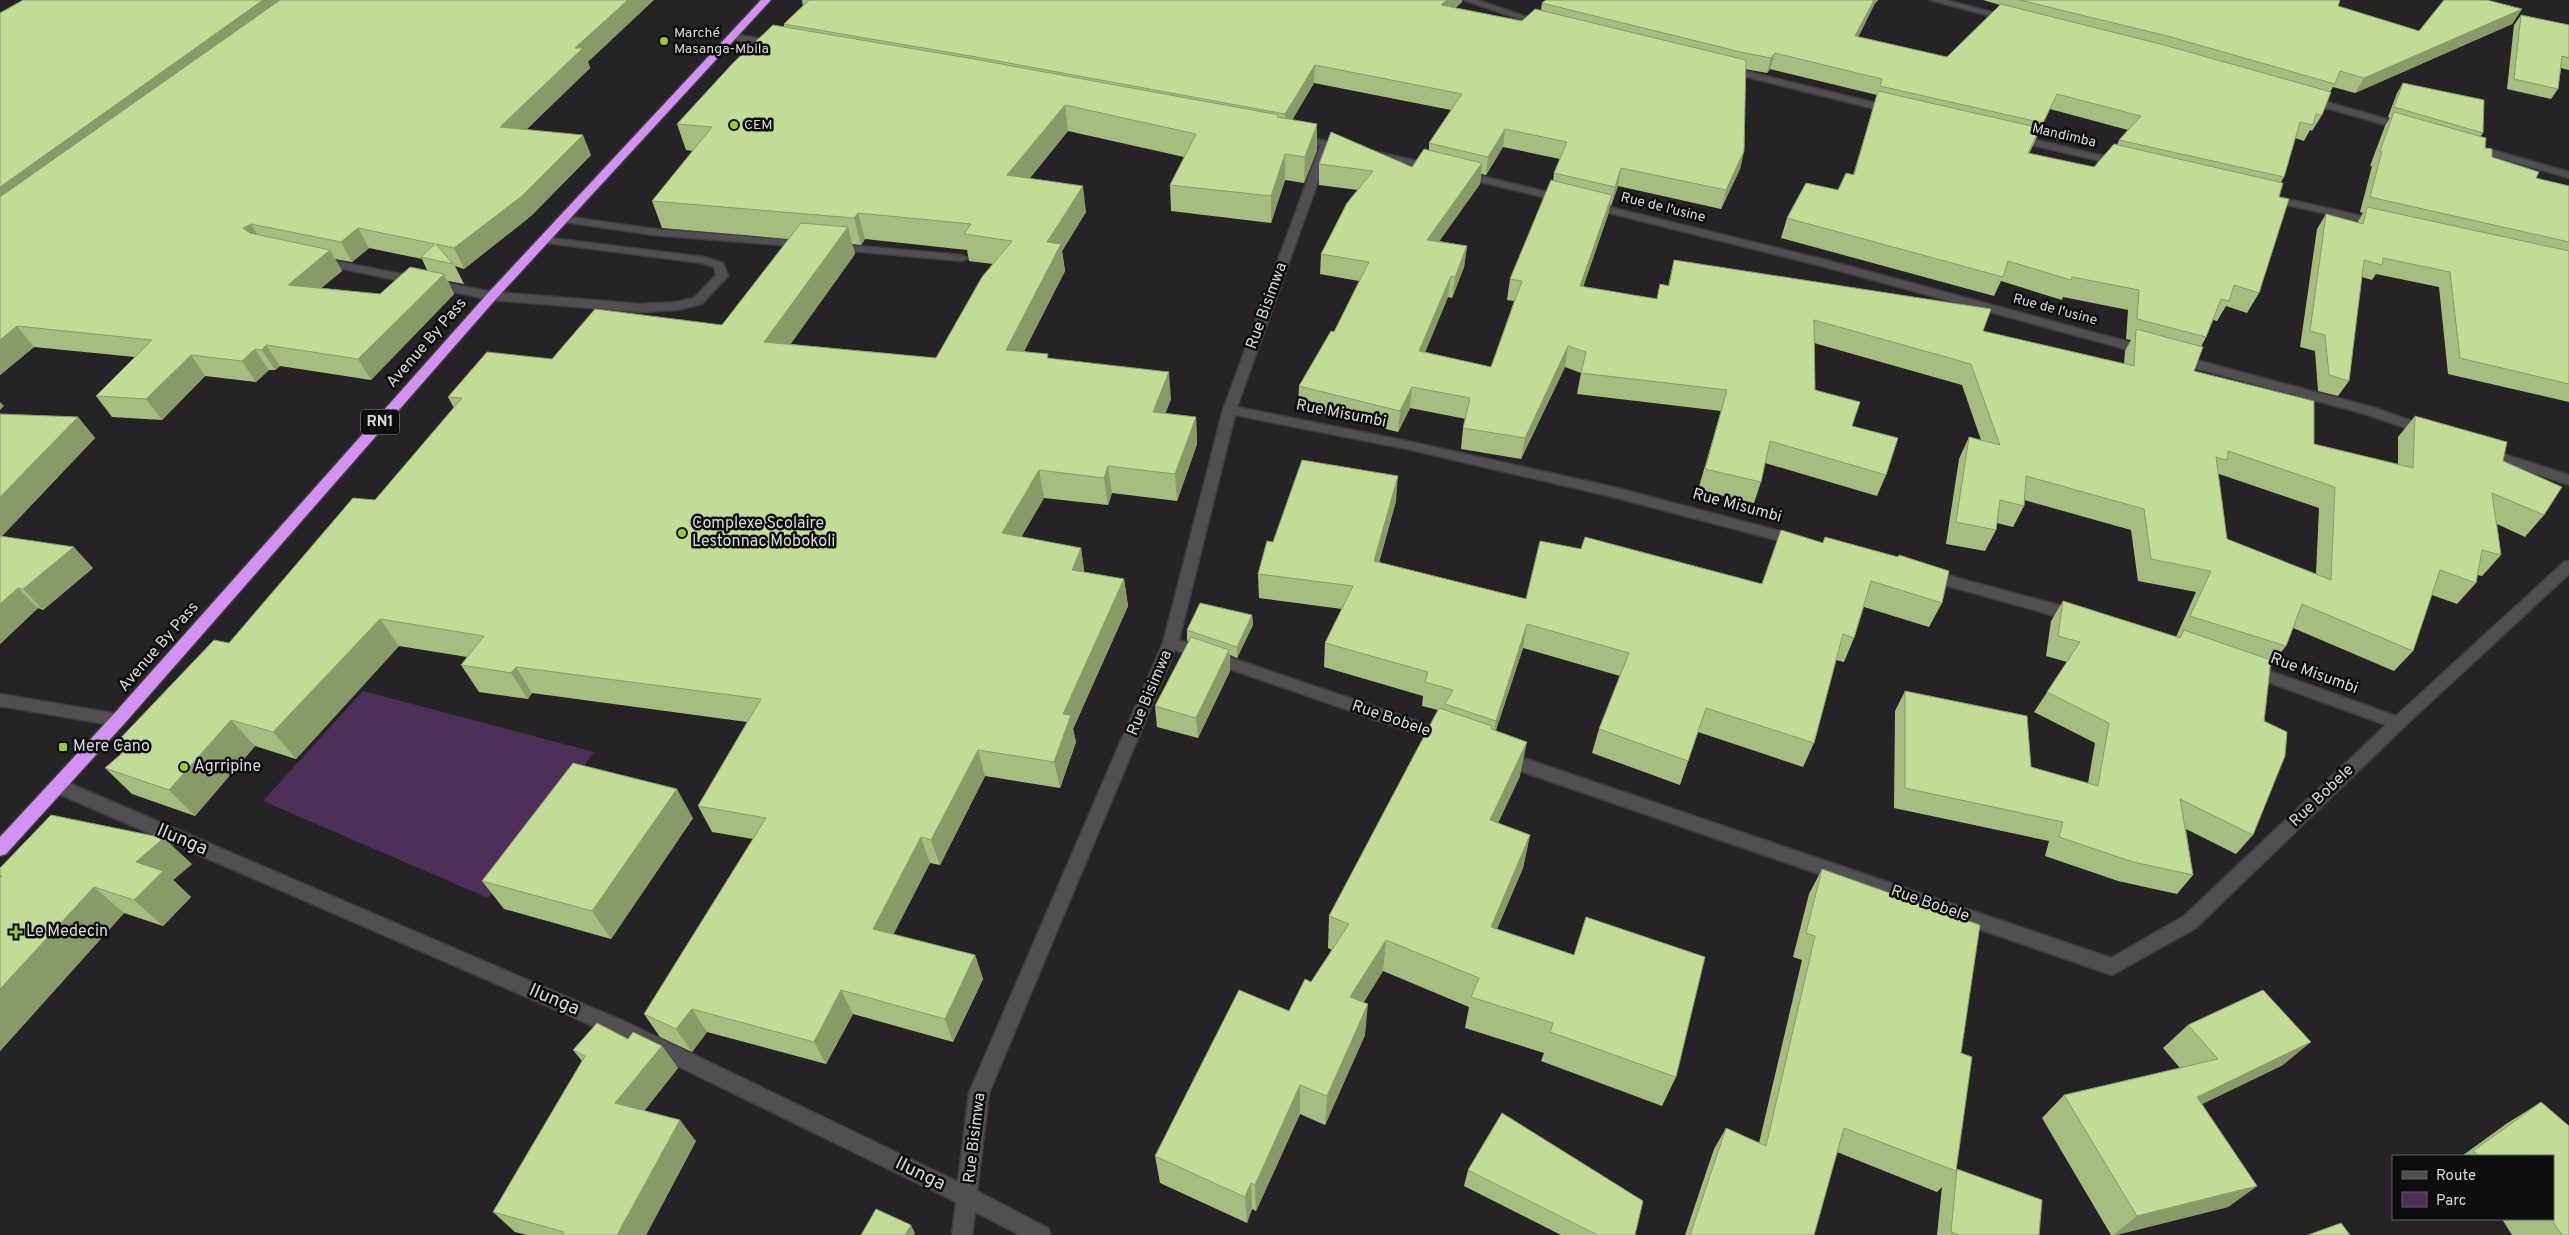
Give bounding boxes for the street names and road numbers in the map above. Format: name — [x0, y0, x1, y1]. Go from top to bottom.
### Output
street label: Mandimba — [2030, 120, 2098, 152]
street label: Rue de l'usine — [1619, 189, 1707, 227]
street label: Rue Bisimwa — [1242, 260, 1292, 352]
street label: Rue de l'usine — [2011, 291, 2099, 329]
street label: Avenue By Pass — [382, 294, 472, 392]
street label: Rue Misumbi — [1294, 395, 1388, 433]
road number: RN1 — [361, 410, 399, 434]
street label: Rue Misumbi — [1690, 484, 1784, 528]
street label: Avenue By Pass — [114, 598, 204, 696]
street label: Rue Bisimwa — [1123, 647, 1177, 739]
street label: Rue Misumbi — [2267, 649, 2361, 699]
street label: Rue Bobele — [1349, 696, 1433, 742]
street label: Rue Bobele — [2286, 760, 2358, 832]
street label: Ilunga — [153, 819, 211, 861]
street label: Rue Bobele — [1888, 881, 1972, 927]
street label: Ilunga — [525, 979, 583, 1021]
street label: Rue Bisimwa — [960, 1092, 990, 1184]
street label: Ilunga — [891, 1152, 949, 1196]

